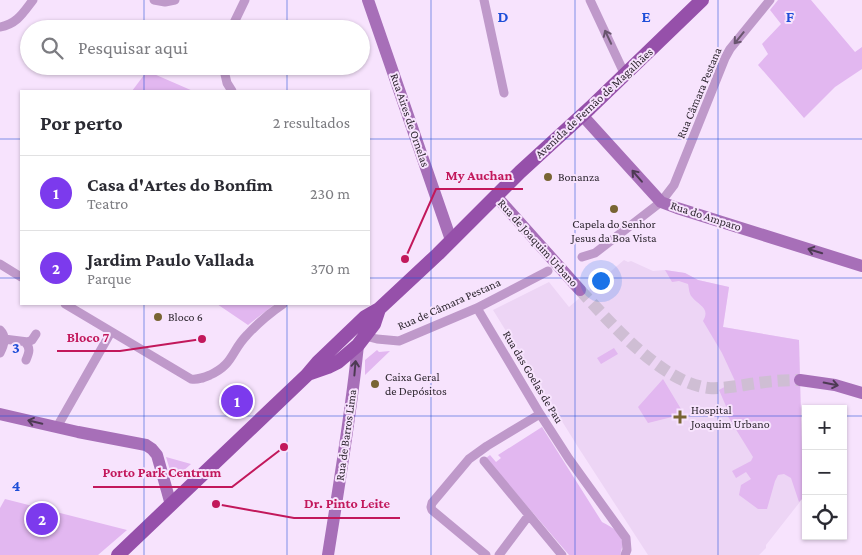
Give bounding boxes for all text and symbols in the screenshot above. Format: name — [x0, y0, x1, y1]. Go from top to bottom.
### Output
text: D — [497, 8, 509, 25]
text: E — [641, 8, 651, 25]
text: F — [786, 8, 795, 25]
search box — [20, 20, 370, 75]
one-way arrow — [602, 30, 612, 45]
one-way arrow — [734, 31, 745, 44]
icon: search — [38, 34, 66, 62]
text: Pesquisar aqui — [78, 37, 188, 58]
street label: Avenida de Fernão de Magalhães — [532, 44, 656, 161]
street label: Rua Câmara Pestana — [674, 45, 725, 141]
street label: Rua Aires de Ornelas — [387, 71, 433, 169]
text: Por perto — [40, 111, 123, 135]
text: 2 resultados — [273, 114, 350, 131]
callout: My Auchan — [436, 160, 523, 189]
text: My Auchan — [446, 167, 512, 183]
one-way arrow — [631, 169, 643, 182]
place label: Bonanza — [558, 170, 600, 184]
marker: Bonanza — [542, 171, 554, 183]
text: Casa d'Artes do Bonfim — [87, 174, 273, 195]
text: 1 — [53, 185, 59, 202]
text: 230 m — [310, 185, 350, 202]
text: Teatro — [87, 195, 128, 212]
street label: Rua de Joaquim Urbano — [495, 196, 581, 290]
street label: Rua do Amparo — [669, 198, 743, 234]
marker: Capela do Senhor Jesus da Boa Vista — [608, 203, 620, 215]
place label: Capela do Senhor Jesus da Boa Vista — [570, 217, 657, 245]
one-way arrow — [808, 246, 824, 256]
text: Jardim Paulo Vallada — [87, 249, 254, 270]
text: 2 — [52, 260, 60, 277]
text: 370 m — [311, 260, 350, 277]
your location — [588, 268, 614, 294]
text: Parque — [87, 270, 131, 287]
street label: Rua de Câmara Pestana — [395, 275, 503, 333]
place label: Bloco 6 — [168, 310, 203, 324]
marker: Bloco 6 — [152, 311, 164, 323]
callout: Bloco 7 — [57, 322, 120, 351]
street label: Rua das Goelas de Pau — [500, 328, 567, 426]
text: Bloco 7 — [67, 329, 109, 345]
text: 3 — [12, 339, 20, 356]
one-way arrow — [351, 361, 360, 377]
place label: Caixa Geral de Depósitos — [385, 370, 447, 398]
marker: Caixa Geral de Depósitos — [369, 378, 381, 390]
one-way arrow — [823, 380, 839, 390]
pin: 1 — [221, 382, 253, 420]
street label: Rua de Barros Lima — [333, 388, 359, 482]
place label: Hospital Joaquim Urbano — [690, 403, 770, 431]
map controls — [802, 405, 847, 540]
button: + — [802, 405, 847, 450]
marker: Hospital Joaquim Urbano — [673, 410, 687, 424]
one-way arrow — [28, 417, 44, 426]
button: − — [802, 450, 847, 495]
callout: Porto Park Centrum — [93, 458, 232, 487]
text: Porto Park Centrum — [103, 464, 222, 480]
text: 4 — [12, 477, 21, 494]
callout: Dr. Pinto Leite — [294, 489, 400, 518]
text: Dr. Pinto Leite — [304, 495, 390, 511]
button: locate — [802, 495, 847, 540]
pin: 2 — [26, 500, 58, 538]

